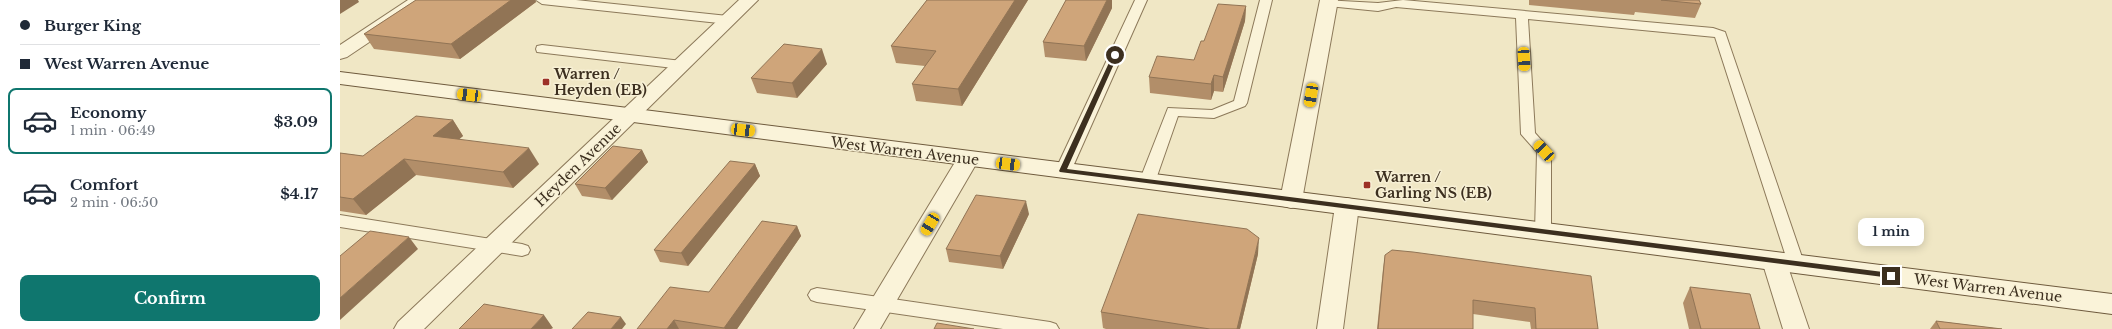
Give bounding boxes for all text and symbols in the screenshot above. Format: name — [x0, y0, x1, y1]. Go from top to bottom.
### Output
text: Burger King — [44, 16, 141, 35]
route start — [1106, 46, 1124, 64]
car — [1517, 47, 1531, 71]
text: West Warren Avenue — [44, 54, 209, 73]
place label: Warren / Heyden (EB) — [553, 65, 647, 99]
marker: Warren / Heyden (EB) — [541, 77, 551, 87]
car — [1303, 82, 1319, 108]
car — [456, 88, 482, 102]
icon: car — [22, 103, 58, 139]
text: Economy — [70, 103, 147, 122]
text: $3.09 — [274, 112, 318, 131]
street label: Heyden Avenue — [531, 119, 625, 211]
text: 1 min · 06:49 — [70, 122, 155, 139]
car — [730, 123, 756, 137]
street label: West Warren Avenue — [829, 133, 980, 169]
car — [1531, 138, 1557, 164]
car — [995, 157, 1021, 171]
place label: Warren / Garling NS (EB) — [1374, 168, 1492, 202]
icon: car — [22, 175, 58, 211]
text: Comfort — [70, 175, 138, 194]
marker: Warren / Garling NS (EB) — [1362, 180, 1372, 190]
text: $4.17 — [280, 184, 318, 203]
text: 2 min · 06:50 — [70, 194, 158, 211]
car — [919, 211, 941, 237]
callout: 1 min — [1858, 218, 1924, 246]
text: 1 min — [1872, 223, 1910, 240]
route end — [1882, 267, 1900, 285]
street label: West Warren Avenue — [1912, 270, 2063, 306]
button: Confirm — [20, 275, 320, 321]

